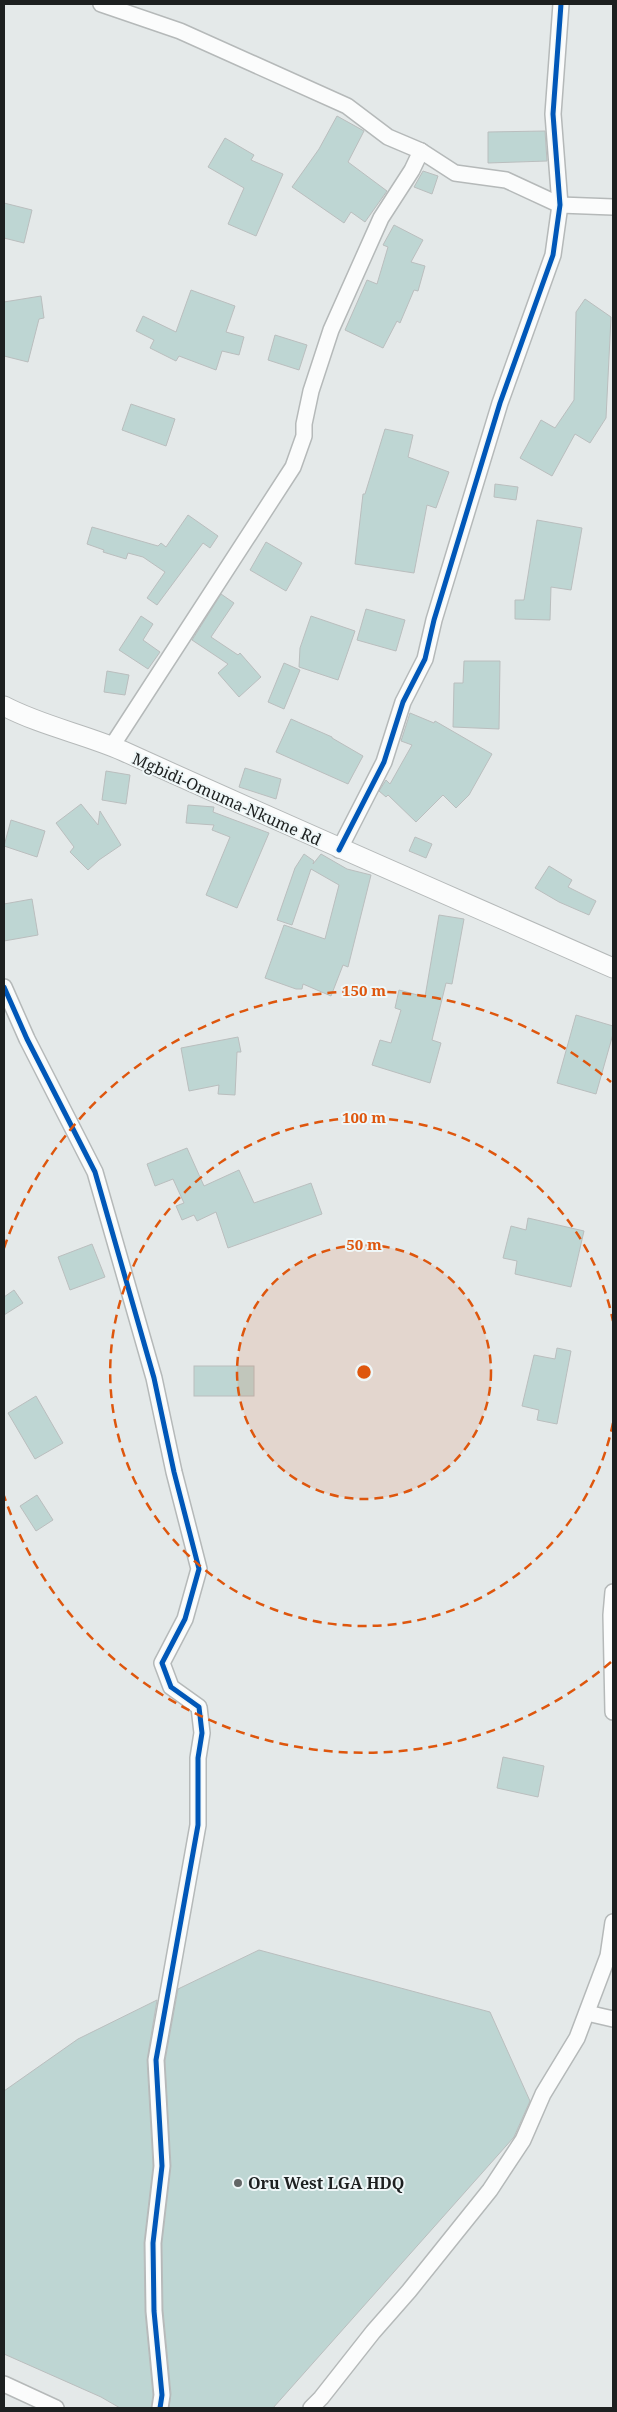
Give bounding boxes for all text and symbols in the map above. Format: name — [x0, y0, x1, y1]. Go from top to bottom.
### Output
street label: Mgbidi-Omuma-Nkume Rd — [129, 747, 325, 851]
text: 150 m — [342, 980, 386, 1000]
text: 100 m — [342, 1107, 386, 1127]
text: 50 m — [346, 1234, 382, 1254]
centre of rings — [355, 1363, 373, 1381]
place label: Oru West LGA HDQ — [248, 2172, 404, 2194]
marker: Oru West LGA HDQ — [232, 2177, 244, 2189]

